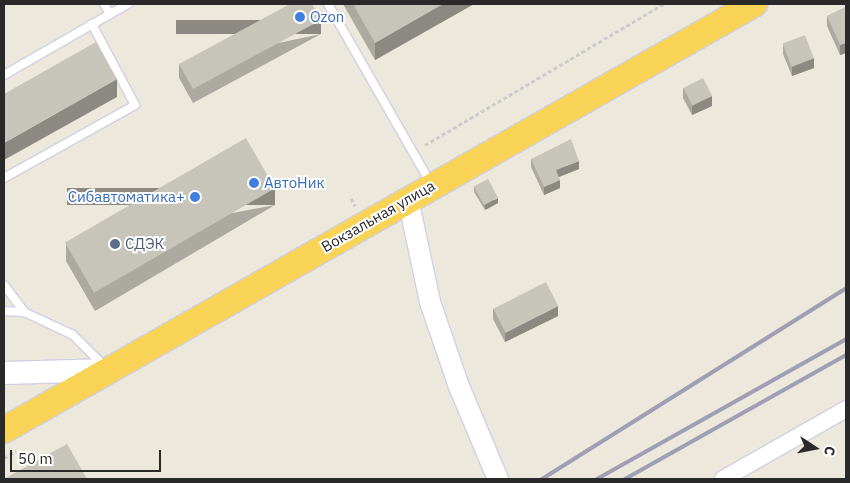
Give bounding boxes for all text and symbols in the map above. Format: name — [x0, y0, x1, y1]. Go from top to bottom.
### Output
place label: Ozon — [310, 8, 344, 26]
marker: Ozon — [294, 11, 306, 23]
place label: АвтоНик — [264, 174, 325, 192]
street label: Вокзальная улица — [318, 176, 438, 256]
marker: АвтоНик — [248, 177, 260, 189]
place label: Сибавтоматика+ — [68, 188, 185, 206]
marker: Сибавтоматика+ — [189, 191, 201, 203]
place label: СДЭК — [125, 235, 165, 253]
marker: СДЭК — [109, 238, 121, 250]
north arrow — [790, 423, 840, 473]
scale bar — [12, 440, 164, 472]
text: С — [820, 445, 839, 457]
text: 50 m — [18, 449, 53, 468]

